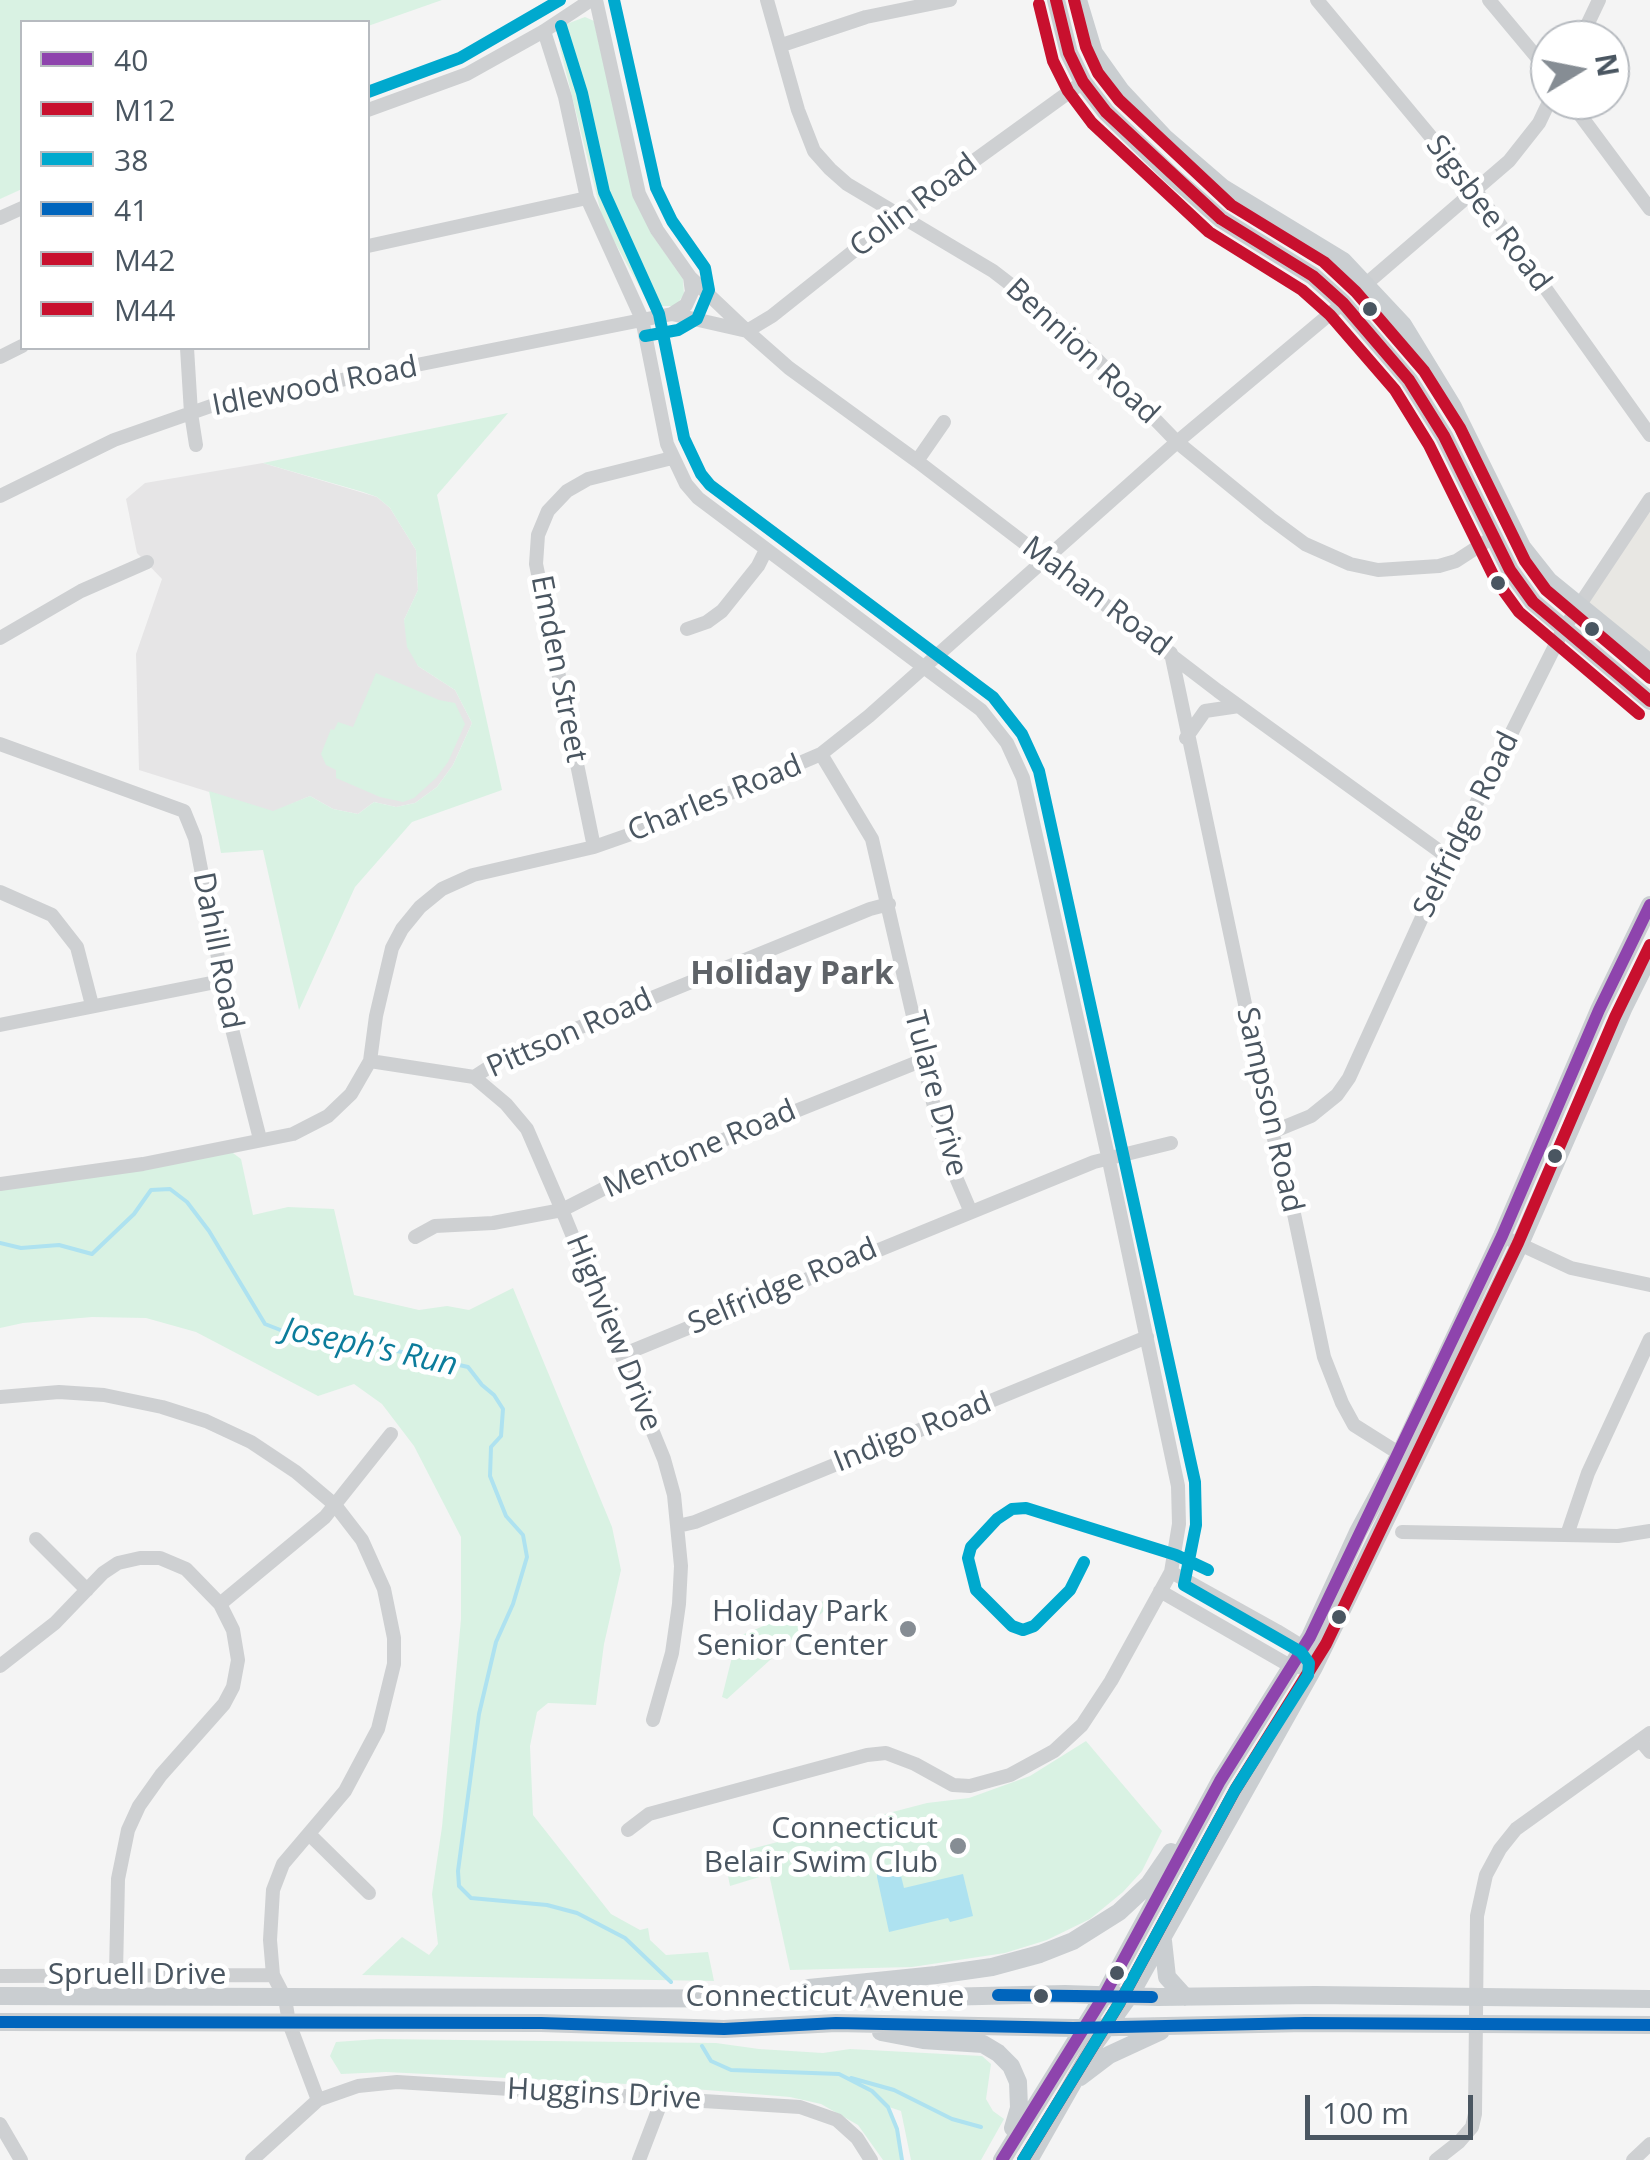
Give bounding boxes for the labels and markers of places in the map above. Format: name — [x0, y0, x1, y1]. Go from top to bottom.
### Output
unlabelled marker — [1360, 299, 1380, 319]
unlabelled marker — [1488, 573, 1508, 593]
unlabelled marker — [1582, 619, 1602, 639]
unlabelled marker — [1545, 1146, 1565, 1166]
place label: Holiday Park Senior Center — [697, 1594, 888, 1664]
unlabelled marker — [1329, 1607, 1349, 1627]
marker: Holiday Park Senior Center — [897, 1618, 919, 1640]
place label: Connecticut Belair Swim Club — [704, 1811, 938, 1882]
marker: Connecticut Belair Swim Club — [947, 1835, 969, 1857]
unlabelled marker — [1107, 1963, 1127, 1983]
unlabelled marker — [1031, 1986, 1051, 2006]

